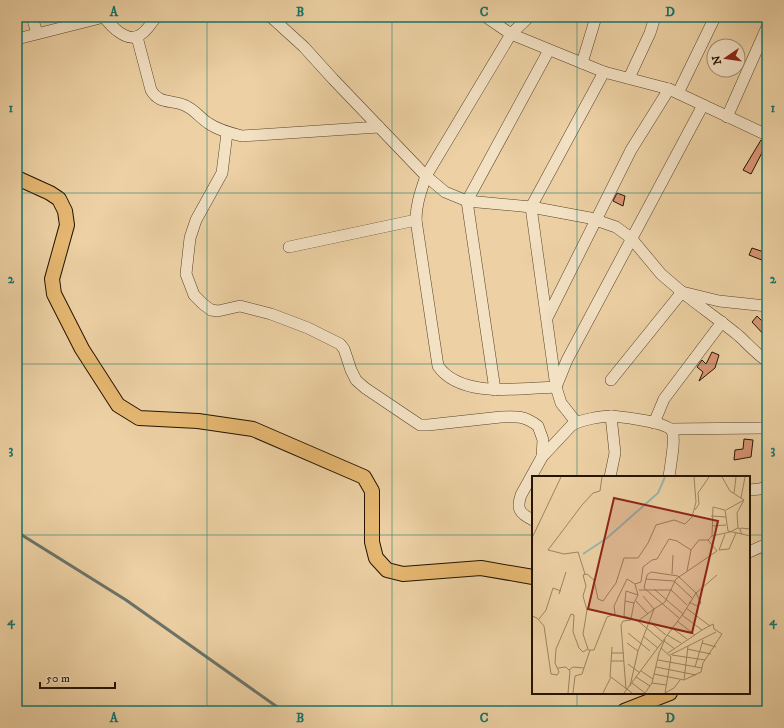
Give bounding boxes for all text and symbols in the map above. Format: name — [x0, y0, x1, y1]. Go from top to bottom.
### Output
text: A — [109, 4, 119, 20]
text: B — [296, 4, 304, 20]
text: C — [480, 4, 489, 20]
text: D — [665, 4, 675, 20]
north arrow — [706, 38, 746, 78]
text: N — [709, 54, 725, 66]
text: 1 — [9, 100, 14, 116]
text: 1 — [771, 100, 776, 116]
text: 2 — [8, 271, 15, 287]
text: 2 — [770, 271, 777, 287]
text: 3 — [9, 442, 14, 458]
text: 3 — [771, 442, 776, 458]
inset map — [532, 476, 750, 694]
text: 4 — [6, 613, 15, 630]
text: 4 — [768, 613, 777, 630]
scale bar — [40, 664, 115, 690]
text: 50 m — [46, 671, 70, 686]
text: A — [109, 710, 119, 726]
text: B — [296, 710, 304, 726]
text: C — [480, 710, 489, 726]
text: D — [665, 710, 675, 726]

